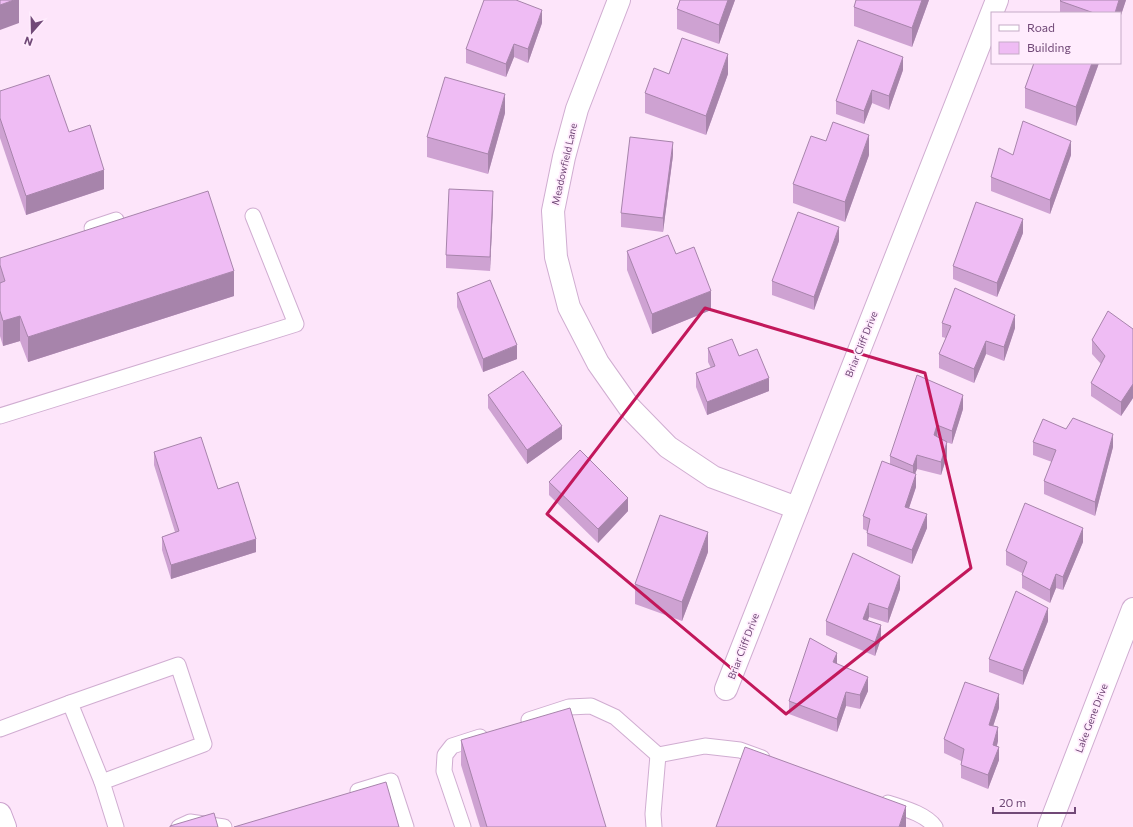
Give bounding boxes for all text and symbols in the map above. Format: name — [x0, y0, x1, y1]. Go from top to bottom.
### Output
north arrow — [12, 12, 52, 52]
legend — [991, 12, 1121, 64]
text: Road — [1027, 20, 1055, 34]
text: N — [22, 34, 35, 49]
text: Building — [1027, 40, 1071, 54]
street label: Meadowfield Lane — [549, 122, 579, 206]
street label: Briar Cliff Drive — [842, 309, 880, 379]
street label: Briar Cliff Drive — [725, 611, 761, 681]
street label: Lake Gene Drive — [1072, 682, 1110, 754]
scale bar — [993, 789, 1075, 815]
text: 20 m — [999, 795, 1026, 809]

